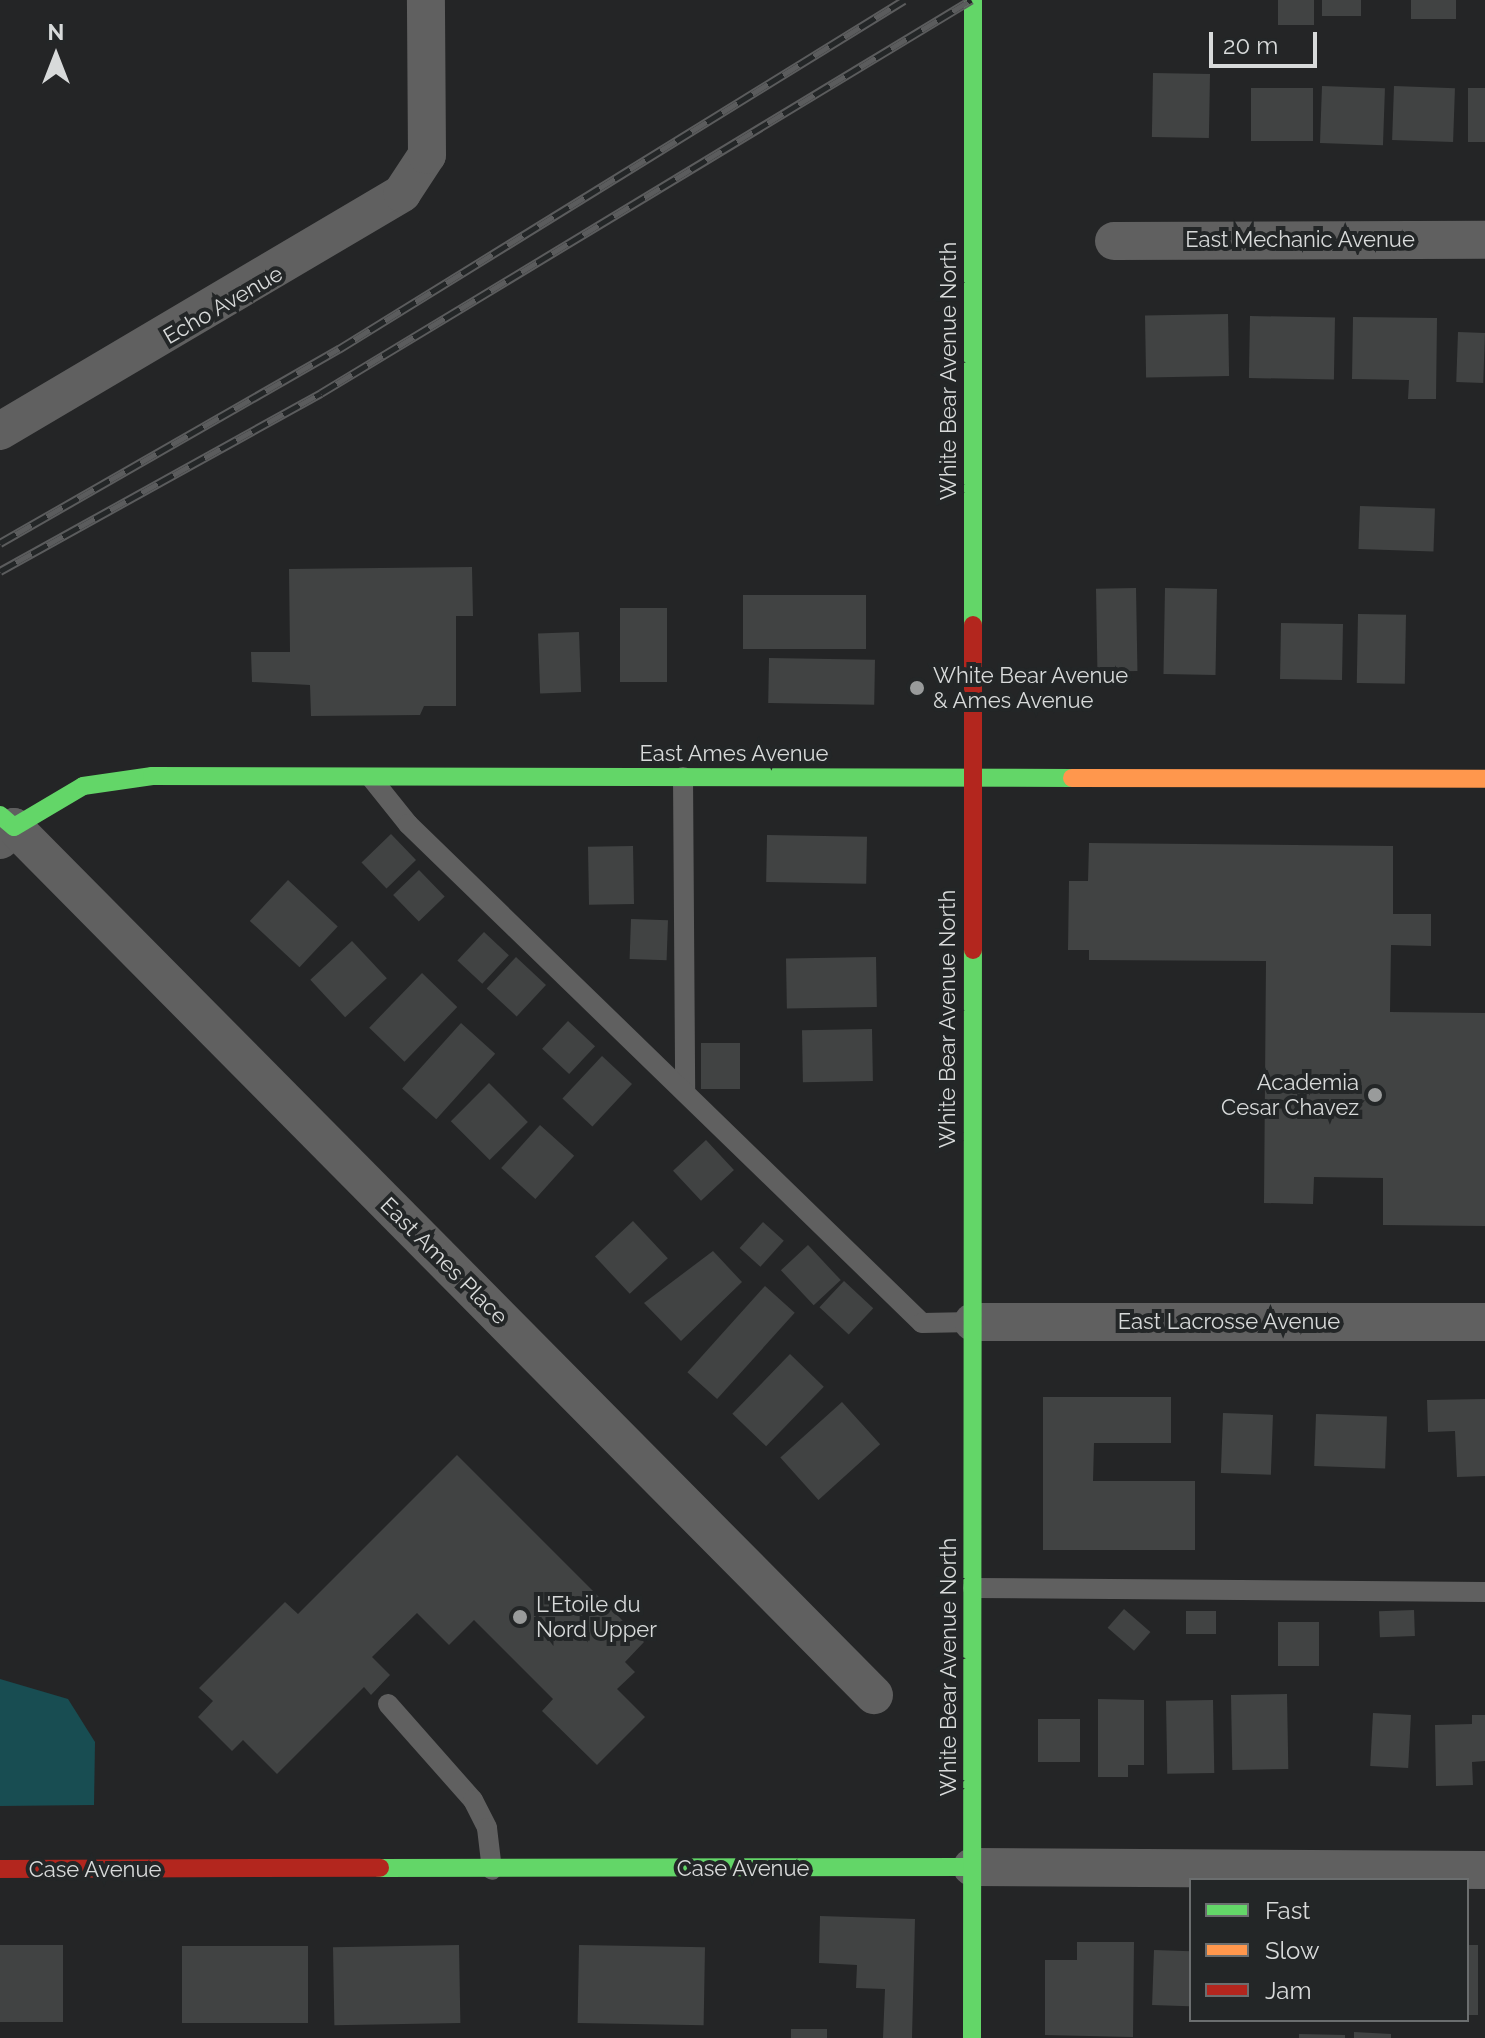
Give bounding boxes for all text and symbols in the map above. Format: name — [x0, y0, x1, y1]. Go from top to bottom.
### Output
north arrow — [16, 16, 96, 96]
scale bar — [1213, 16, 1321, 66]
text: N — [48, 19, 64, 45]
text: 20 m — [1223, 31, 1278, 60]
street label: East Mechanic Avenue — [1185, 227, 1415, 253]
street label: White Bear Avenue North — [936, 241, 962, 501]
street label: Echo Avenue — [158, 260, 288, 350]
place label: White Bear Avenue & Ames Avenue — [933, 662, 1129, 714]
marker: White Bear Avenue & Ames Avenue — [908, 679, 926, 697]
street label: East Ames Avenue — [639, 741, 829, 767]
street label: White Bear Avenue North — [935, 889, 961, 1149]
place label: Academia Cesar Chavez — [1221, 1069, 1359, 1120]
marker: Academia Cesar Chavez — [1366, 1086, 1384, 1104]
street label: East Ames Place — [375, 1192, 513, 1330]
street label: East Lacrosse Avenue — [1117, 1309, 1341, 1335]
street label: White Bear Avenue North — [936, 1537, 962, 1797]
place label: L'Etoile du Nord Upper — [536, 1591, 657, 1642]
marker: L'Etoile du Nord Upper — [511, 1608, 529, 1626]
street label: Case Avenue — [676, 1856, 810, 1882]
street label: Case Avenue — [28, 1857, 162, 1883]
legend — [1189, 1878, 1469, 2022]
text: Fast — [1265, 1896, 1310, 1925]
text: Slow — [1265, 1936, 1319, 1965]
text: Jam — [1265, 1976, 1311, 2005]

